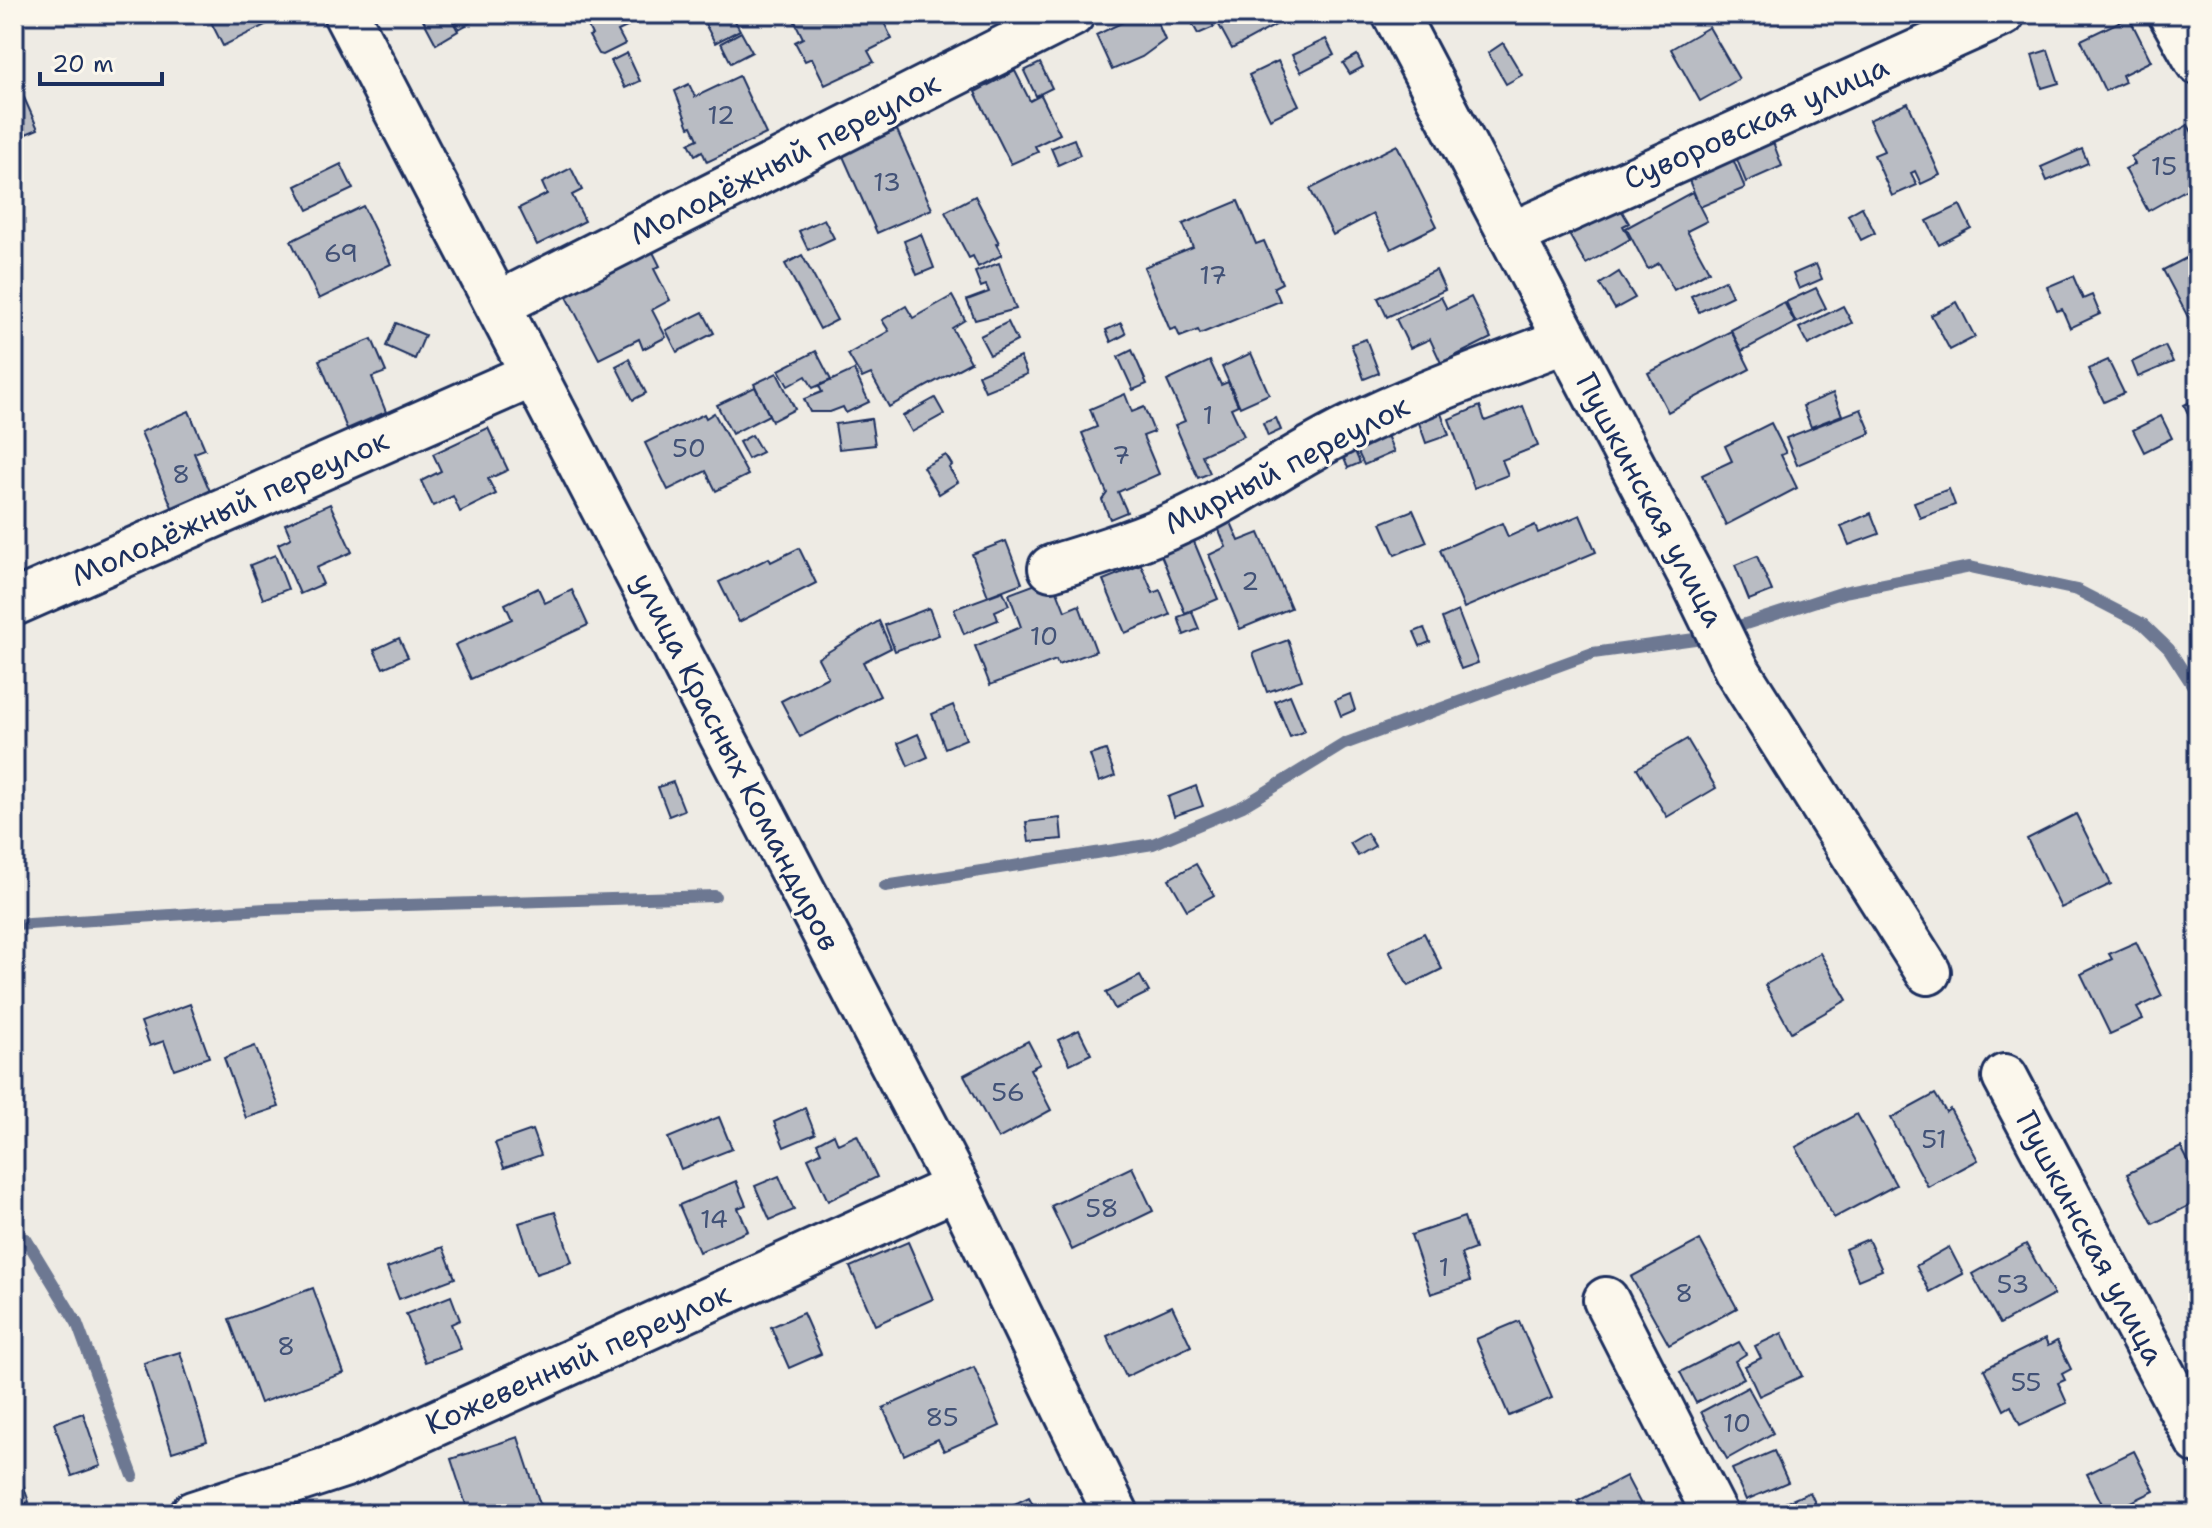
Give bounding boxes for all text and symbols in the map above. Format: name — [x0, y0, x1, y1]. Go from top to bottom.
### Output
scale bar — [40, 36, 162, 86]
street label: Суворовская улица — [1617, 46, 1895, 199]
text: 20 m — [52, 48, 114, 80]
street label: Молодёжный переулок — [623, 62, 947, 255]
house number: 12 — [707, 97, 735, 132]
house number: 15 — [2151, 148, 2177, 183]
house number: 13 — [873, 164, 901, 199]
house number: 69 — [324, 235, 358, 270]
house number: 17 — [1199, 257, 1227, 292]
street label: Пушкинская улица — [1566, 366, 1735, 634]
street label: Мирный переулок — [1157, 385, 1416, 544]
house number: 1 — [1203, 397, 1213, 432]
street label: Молодёжный переулок — [65, 419, 395, 596]
house number: 50 — [672, 430, 706, 465]
house number: 7 — [1112, 437, 1130, 472]
house number: 8 — [172, 456, 190, 491]
house number: 2 — [1241, 563, 1259, 598]
street label: улица Красных Командиров — [623, 566, 850, 958]
house number: 10 — [1030, 618, 1058, 653]
house number: 56 — [991, 1074, 1025, 1109]
street label: Пушкинская улица — [2006, 1104, 2175, 1372]
house number: 51 — [1921, 1121, 1947, 1156]
house number: 58 — [1085, 1190, 1119, 1225]
house number: 14 — [700, 1201, 728, 1236]
house number: 1 — [1439, 1249, 1449, 1284]
house number: 53 — [1997, 1266, 2029, 1301]
street label: Кожевенный переулок — [419, 1273, 737, 1444]
house number: 8 — [1675, 1275, 1693, 1310]
house number: 8 — [277, 1328, 295, 1363]
house number: 55 — [2010, 1364, 2042, 1399]
house number: 85 — [925, 1399, 959, 1434]
house number: 10 — [1723, 1405, 1751, 1440]

